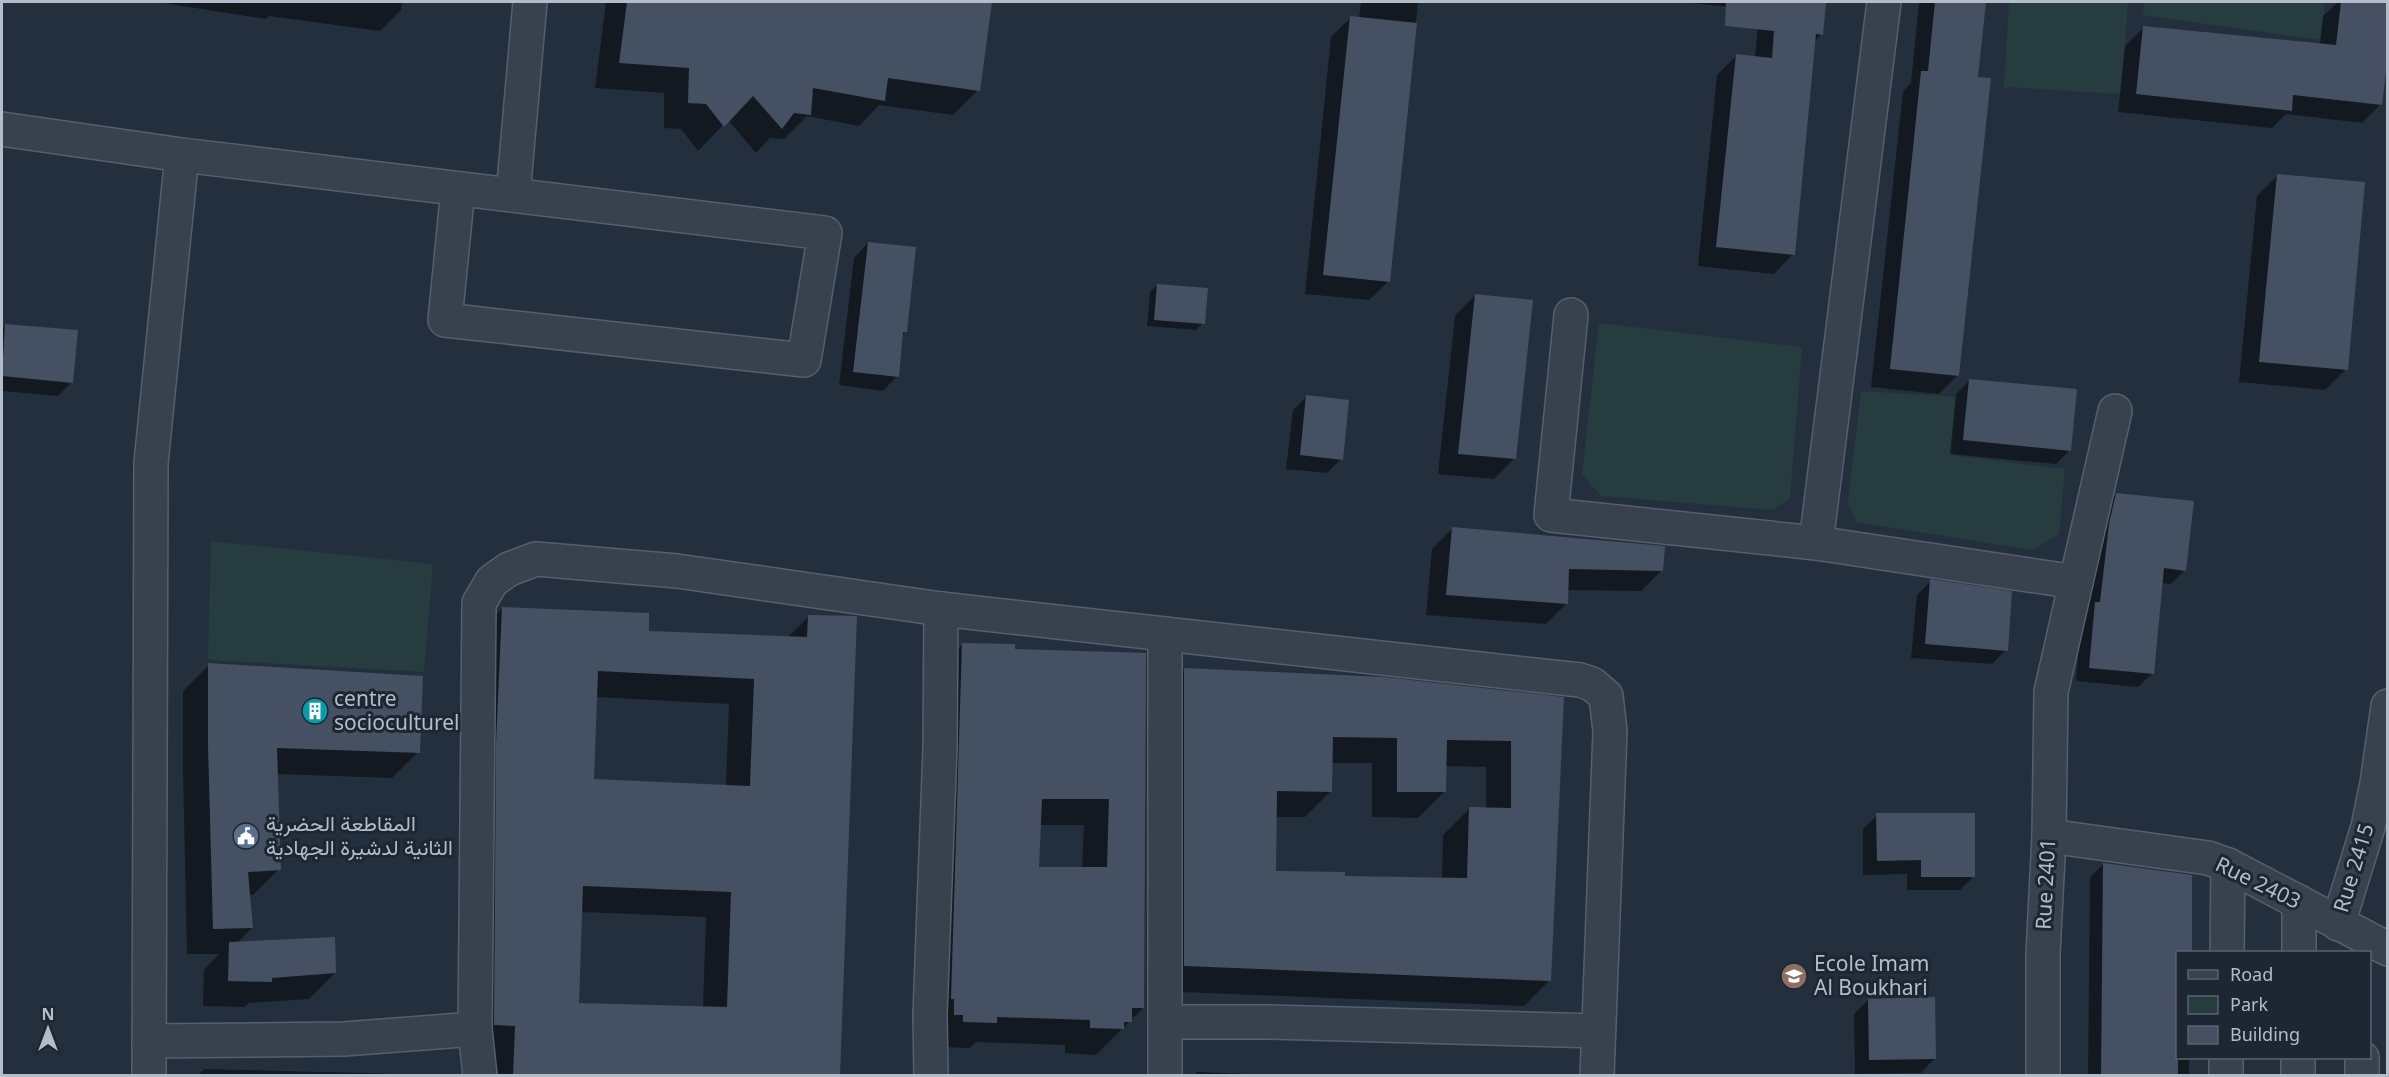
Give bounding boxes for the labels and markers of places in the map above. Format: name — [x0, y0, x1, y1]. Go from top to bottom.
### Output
place label: centre socioculturel — [334, 684, 460, 736]
building icon: centre socioculturel — [300, 696, 330, 726]
place label: المقاطعة الحضرية الثانية لدشيرة الجهادية — [266, 809, 453, 861]
public building icon: المقاطعة الحضرية الثانية لدشيرة الجهادية — [231, 821, 261, 851]
place label: Ecole Imam Al Boukhari — [1814, 949, 1929, 1001]
school or university icon: Ecole Imam Al Boukhari — [1779, 961, 1809, 991]

